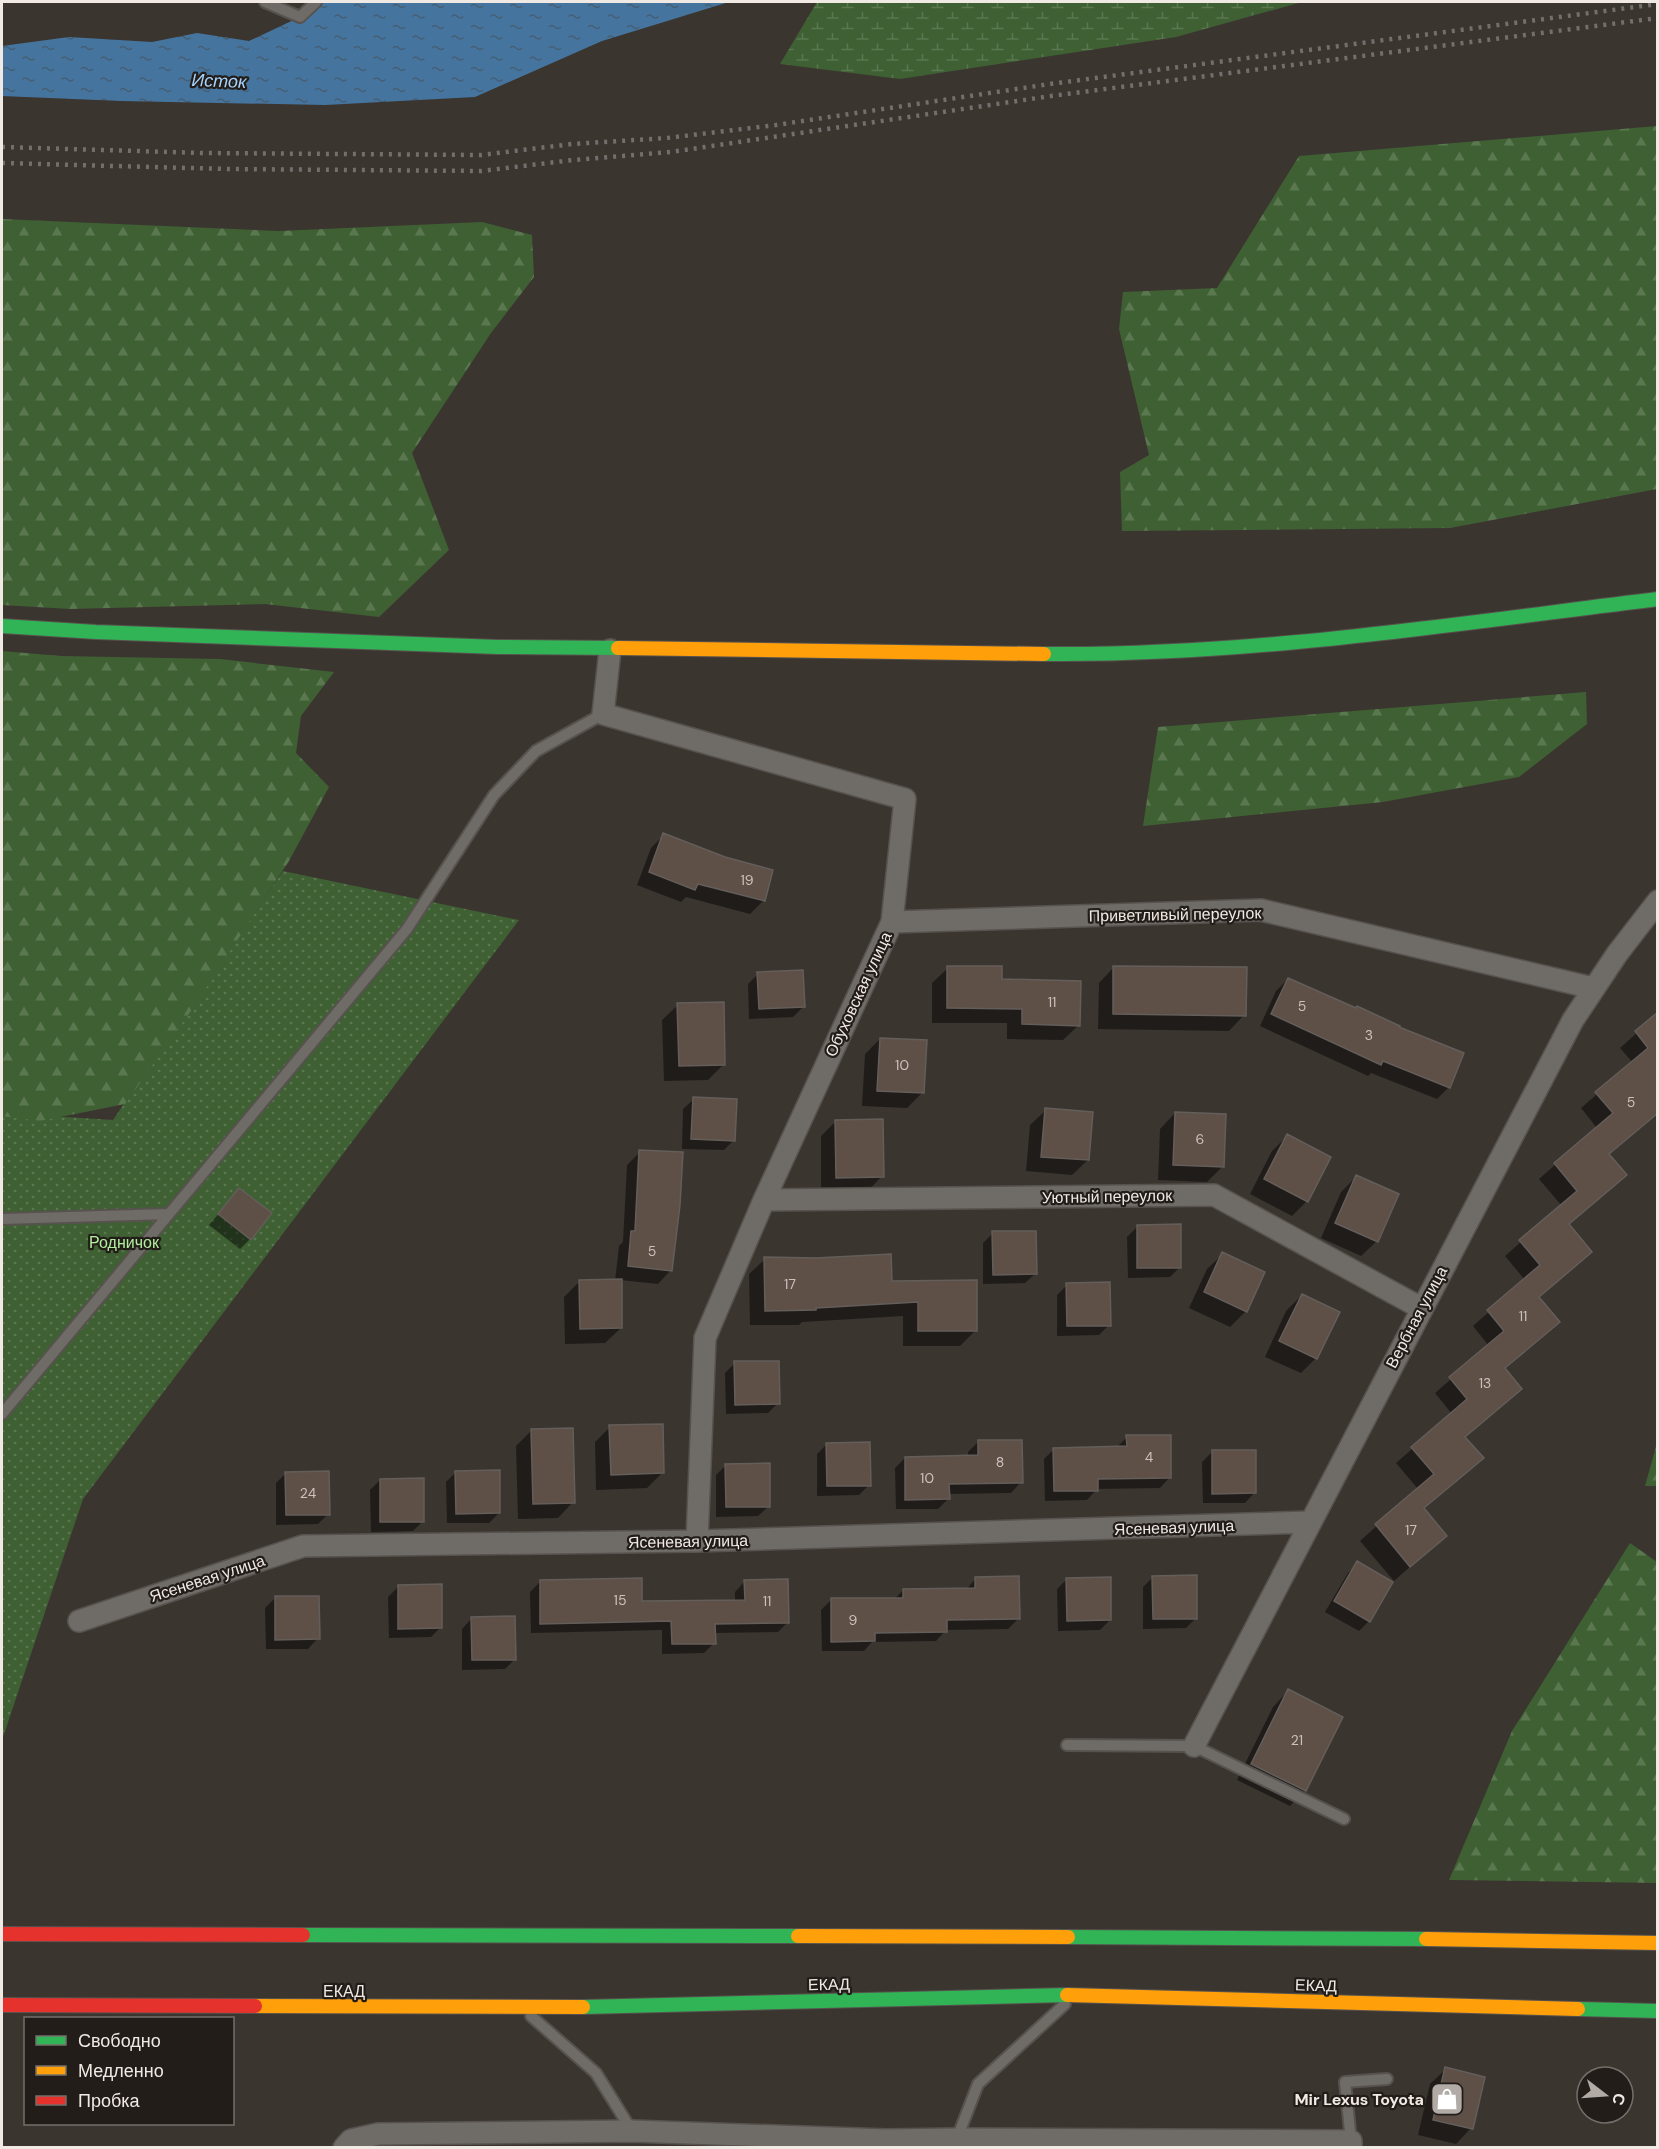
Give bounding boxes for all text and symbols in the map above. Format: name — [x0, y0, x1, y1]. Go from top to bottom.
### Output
water label: Исток — [191, 68, 248, 94]
house number: 19 — [740, 871, 754, 889]
street label: Приветливый переулок — [1088, 902, 1263, 927]
street label: Обуховская улица — [820, 928, 897, 1060]
house number: 11 — [1048, 993, 1056, 1011]
house number: 5 — [1298, 997, 1306, 1015]
house number: 3 — [1365, 1026, 1373, 1044]
house number: 10 — [895, 1056, 909, 1074]
house number: 5 — [1627, 1093, 1635, 1111]
house number: 6 — [1196, 1130, 1204, 1148]
street label: Уютный переулок — [1042, 1185, 1173, 1208]
park label: Родничок — [89, 1232, 160, 1253]
house number: 5 — [648, 1242, 656, 1260]
street label: Вербная улица — [1381, 1263, 1452, 1372]
house number: 17 — [784, 1275, 796, 1293]
house number: 11 — [1519, 1307, 1527, 1325]
house number: 13 — [1479, 1374, 1491, 1392]
house number: 4 — [1145, 1448, 1154, 1466]
house number: 8 — [996, 1453, 1004, 1471]
house number: 10 — [920, 1469, 934, 1487]
house number: 24 — [300, 1484, 317, 1502]
street label: Ясеневая улица — [1114, 1515, 1235, 1540]
house number: 17 — [1405, 1521, 1417, 1539]
street label: Ясеневая улица — [628, 1530, 748, 1553]
street label: Ясеневая улица — [147, 1550, 268, 1607]
house number: 15 — [614, 1591, 626, 1609]
house number: 11 — [763, 1592, 771, 1610]
house number: 9 — [849, 1611, 858, 1629]
house number: 21 — [1291, 1731, 1303, 1749]
street label: ЕКАД — [808, 1974, 850, 1995]
street label: ЕКАД — [1295, 1974, 1338, 1997]
street label: ЕКАД — [323, 1981, 365, 2002]
legend — [24, 2017, 234, 2125]
text: Свободно — [78, 2029, 161, 2053]
text: Медленно — [78, 2059, 164, 2083]
north arrow — [1575, 2065, 1635, 2125]
shop icon: Mir Lexus Toyota — [1429, 2081, 1465, 2117]
text: Пробка — [78, 2089, 141, 2113]
place label: Mir Lexus Toyota — [1294, 2089, 1424, 2110]
text: С — [1607, 2091, 1631, 2108]

